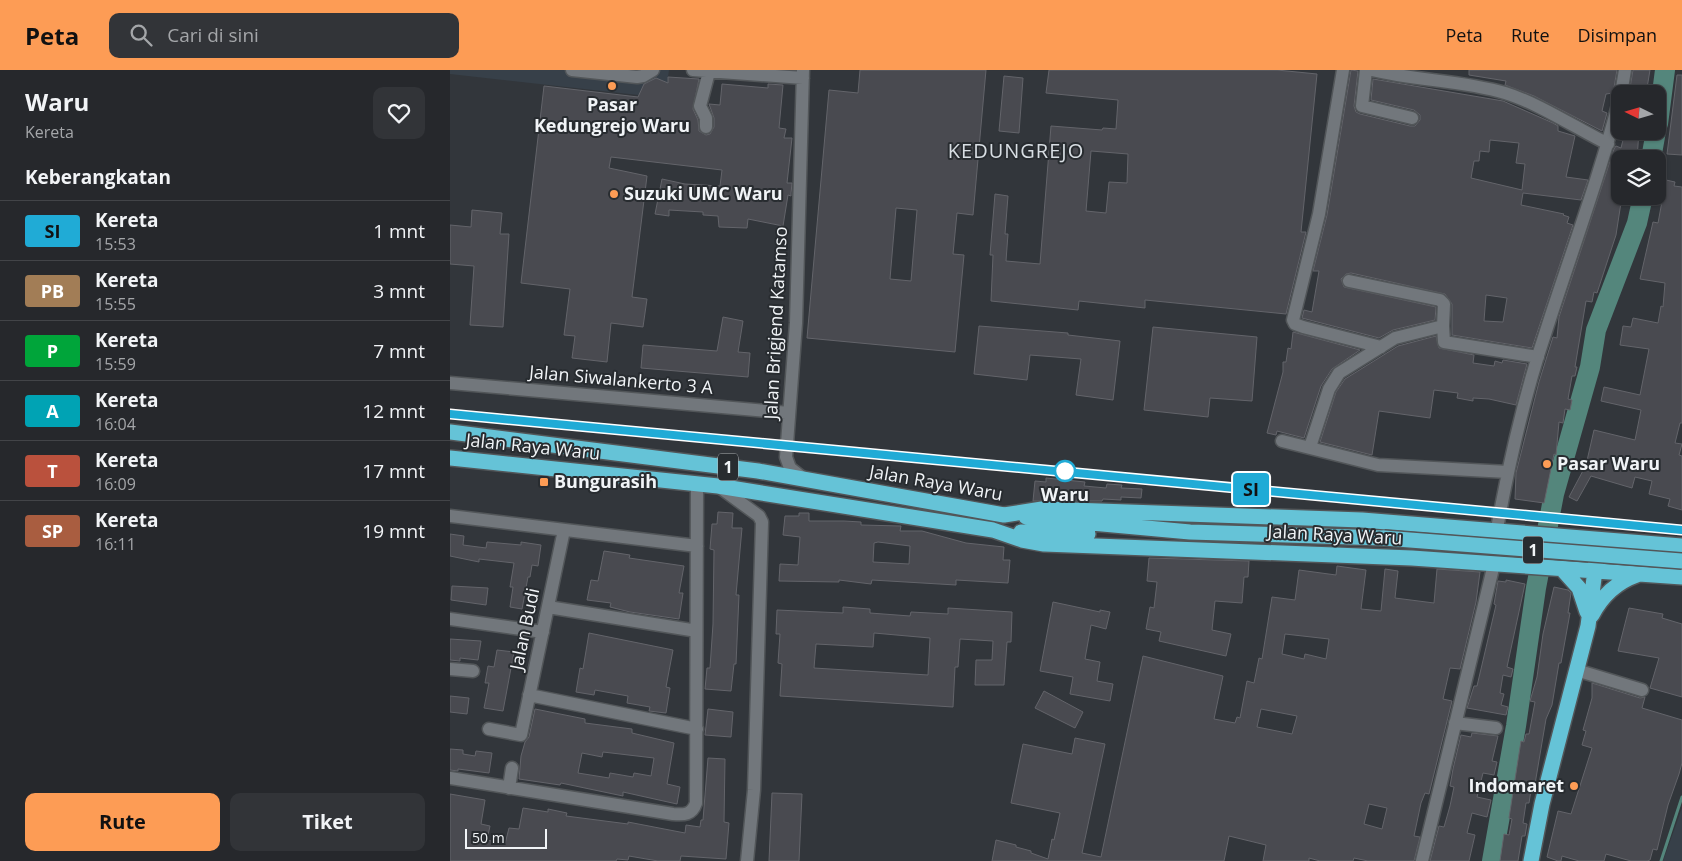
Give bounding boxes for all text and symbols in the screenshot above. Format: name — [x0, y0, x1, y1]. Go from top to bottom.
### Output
search box — [109, 13, 459, 58]
text: Peta — [25, 19, 79, 52]
icon: search — [127, 21, 155, 49]
text: Cari di sini — [167, 22, 259, 48]
text: Peta — [1446, 23, 1483, 47]
text: Rute — [1511, 23, 1550, 47]
text: Disimpan — [1578, 23, 1657, 47]
marker: Pasar Kedungrejo Waru — [606, 80, 618, 92]
text: Waru — [25, 85, 89, 118]
north arrow — [1611, 85, 1666, 140]
map controls — [1611, 85, 1666, 205]
button: heart — [373, 87, 425, 139]
place label: Pasar Kedungrejo Waru — [534, 92, 690, 137]
text: Kereta — [25, 121, 74, 143]
district label: KEDUNGREJO — [948, 137, 1084, 164]
button: layers — [1611, 150, 1666, 205]
text: Keberangkatan — [25, 164, 171, 190]
place label: Suzuki UMC Waru — [624, 181, 783, 205]
marker: Suzuki UMC Waru — [608, 188, 620, 200]
text: Kereta — [95, 207, 158, 233]
text: 1 mnt — [373, 218, 425, 244]
text: SI — [45, 219, 60, 243]
street label: Jalan Brigjend Katamso — [758, 226, 792, 422]
text: 15:53 — [95, 233, 136, 255]
text: Kereta — [95, 267, 158, 293]
text: 3 mnt — [373, 278, 425, 304]
text: PB — [41, 279, 64, 303]
text: 15:55 — [95, 293, 136, 315]
text: Kereta — [95, 327, 158, 353]
text: 7 mnt — [373, 338, 425, 364]
text: P — [47, 339, 58, 363]
text: 15:59 — [95, 353, 136, 375]
street label: Jalan Siwalankerto 3 A — [526, 359, 715, 399]
text: Kereta — [95, 387, 158, 413]
text: 12 mnt — [362, 398, 425, 424]
text: A — [46, 399, 59, 423]
text: 16:04 — [95, 413, 136, 435]
street label: Jalan Raya Waru — [463, 427, 601, 465]
text: Kereta — [95, 447, 158, 473]
place label: Pasar Waru — [1557, 451, 1660, 475]
road number: 1 — [718, 454, 738, 481]
text: 17 mnt — [362, 458, 425, 484]
street label: Jalan Raya Waru — [866, 458, 1005, 506]
marker: Pasar Waru — [1541, 458, 1553, 470]
text: T — [47, 459, 58, 483]
marker: Waru — [1054, 460, 1076, 482]
place label: Bungurasih — [554, 469, 657, 493]
text: 16:09 — [95, 473, 136, 495]
line badge: SI — [1228, 473, 1274, 505]
marker: Bungurasih — [538, 476, 550, 488]
text: SI — [1243, 477, 1259, 501]
place label: Waru — [1041, 482, 1089, 506]
text: Kereta — [95, 507, 158, 533]
text: 19 mnt — [362, 518, 425, 544]
street label: Jalan Raya Waru — [1265, 518, 1403, 550]
text: SP — [42, 519, 63, 543]
text: 16:11 — [95, 533, 136, 555]
road number: 1 — [1523, 536, 1543, 564]
street label: Jalan Budi — [503, 586, 544, 674]
place label: Indomaret — [1469, 773, 1564, 797]
marker: Indomaret — [1568, 780, 1580, 792]
button: Rute — [25, 793, 220, 851]
button: Tiket — [230, 793, 425, 851]
scale bar — [465, 826, 548, 849]
text: 50 m — [472, 828, 505, 847]

